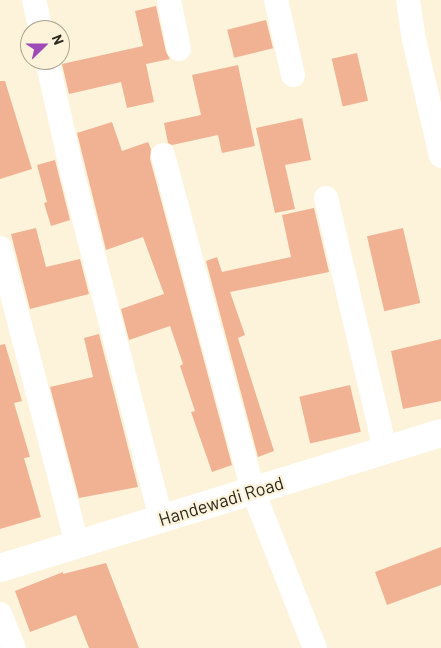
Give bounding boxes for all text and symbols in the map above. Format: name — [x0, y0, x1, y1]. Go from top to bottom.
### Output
north arrow — [20, 20, 70, 70]
text: N — [49, 32, 68, 47]
street label: Handewadi Road — [156, 472, 286, 530]

